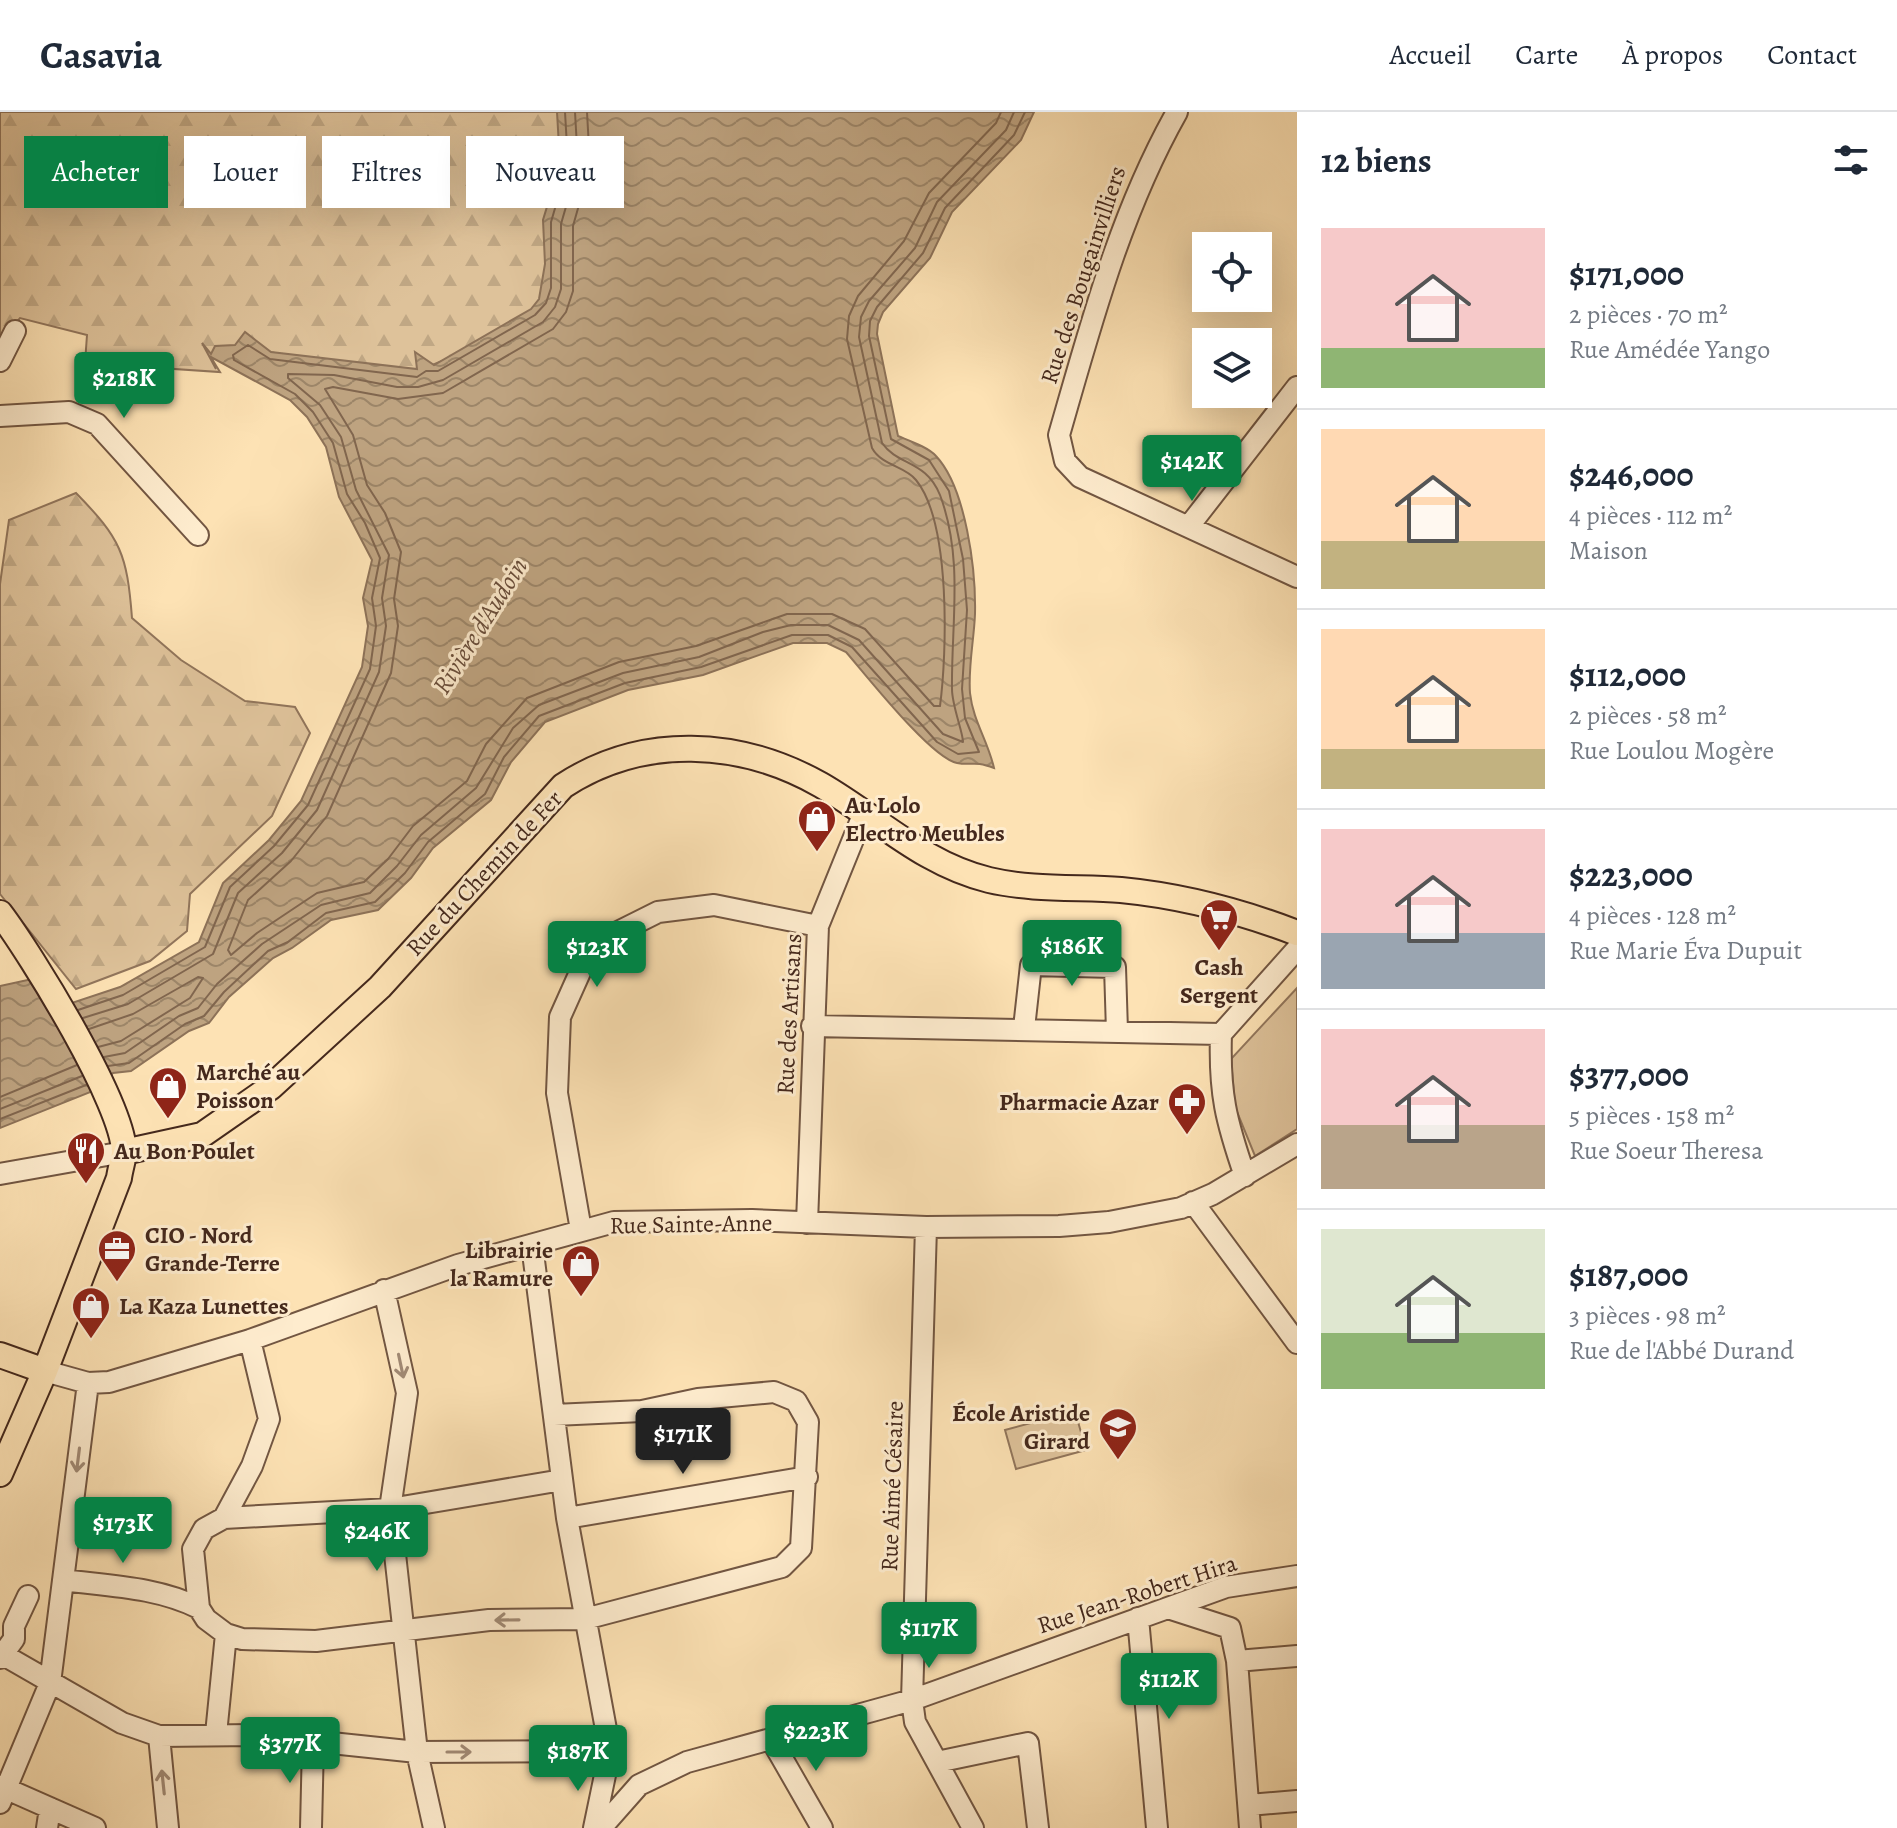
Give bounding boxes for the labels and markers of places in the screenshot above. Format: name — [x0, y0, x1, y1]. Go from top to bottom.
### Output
pin: $218K — [68, 352, 180, 420]
pin: $142K — [1136, 435, 1248, 503]
place label: Au Lolo Electro Meubles — [844, 789, 1005, 849]
shop icon: Au Lolo Electro Meubles — [796, 798, 838, 853]
supermarket icon: Cash Sergent — [1198, 897, 1240, 952]
pin: $186K — [1016, 920, 1128, 988]
pin: $123K — [541, 921, 653, 989]
place label: Cash Sergent — [1180, 951, 1258, 1011]
place label: Marché au Poisson — [196, 1056, 301, 1116]
shop icon: Marché au Poisson — [147, 1065, 189, 1120]
pharmacy icon: Pharmacie Azar — [1166, 1081, 1208, 1136]
place label: Pharmacie Azar — [999, 1086, 1159, 1118]
restaurant icon: Au Bon Poulet — [65, 1130, 107, 1185]
place label: Au Bon Poulet — [113, 1135, 255, 1167]
place label: CIO - Nord Grande-Terre — [145, 1219, 280, 1279]
office icon: CIO - Nord Grande-Terre — [96, 1228, 138, 1283]
place label: Librairie la Ramure — [450, 1234, 553, 1294]
shop icon: Librairie la Ramure — [560, 1243, 602, 1298]
shop icon: La Kaza Lunettes — [70, 1285, 112, 1340]
place label: La Kaza Lunettes — [119, 1290, 289, 1322]
place label: École Aristide Girard — [952, 1397, 1090, 1457]
school or university icon: École Aristide Girard — [1097, 1406, 1139, 1461]
pin: $171K — [627, 1408, 739, 1476]
pin: $173K — [67, 1497, 179, 1565]
pin: $246K — [321, 1505, 433, 1573]
pin: $117K — [873, 1602, 985, 1670]
pin: $112K — [1113, 1653, 1225, 1721]
pin: $223K — [760, 1705, 872, 1773]
pin: $377K — [234, 1717, 346, 1785]
pin: $187K — [522, 1725, 634, 1793]

